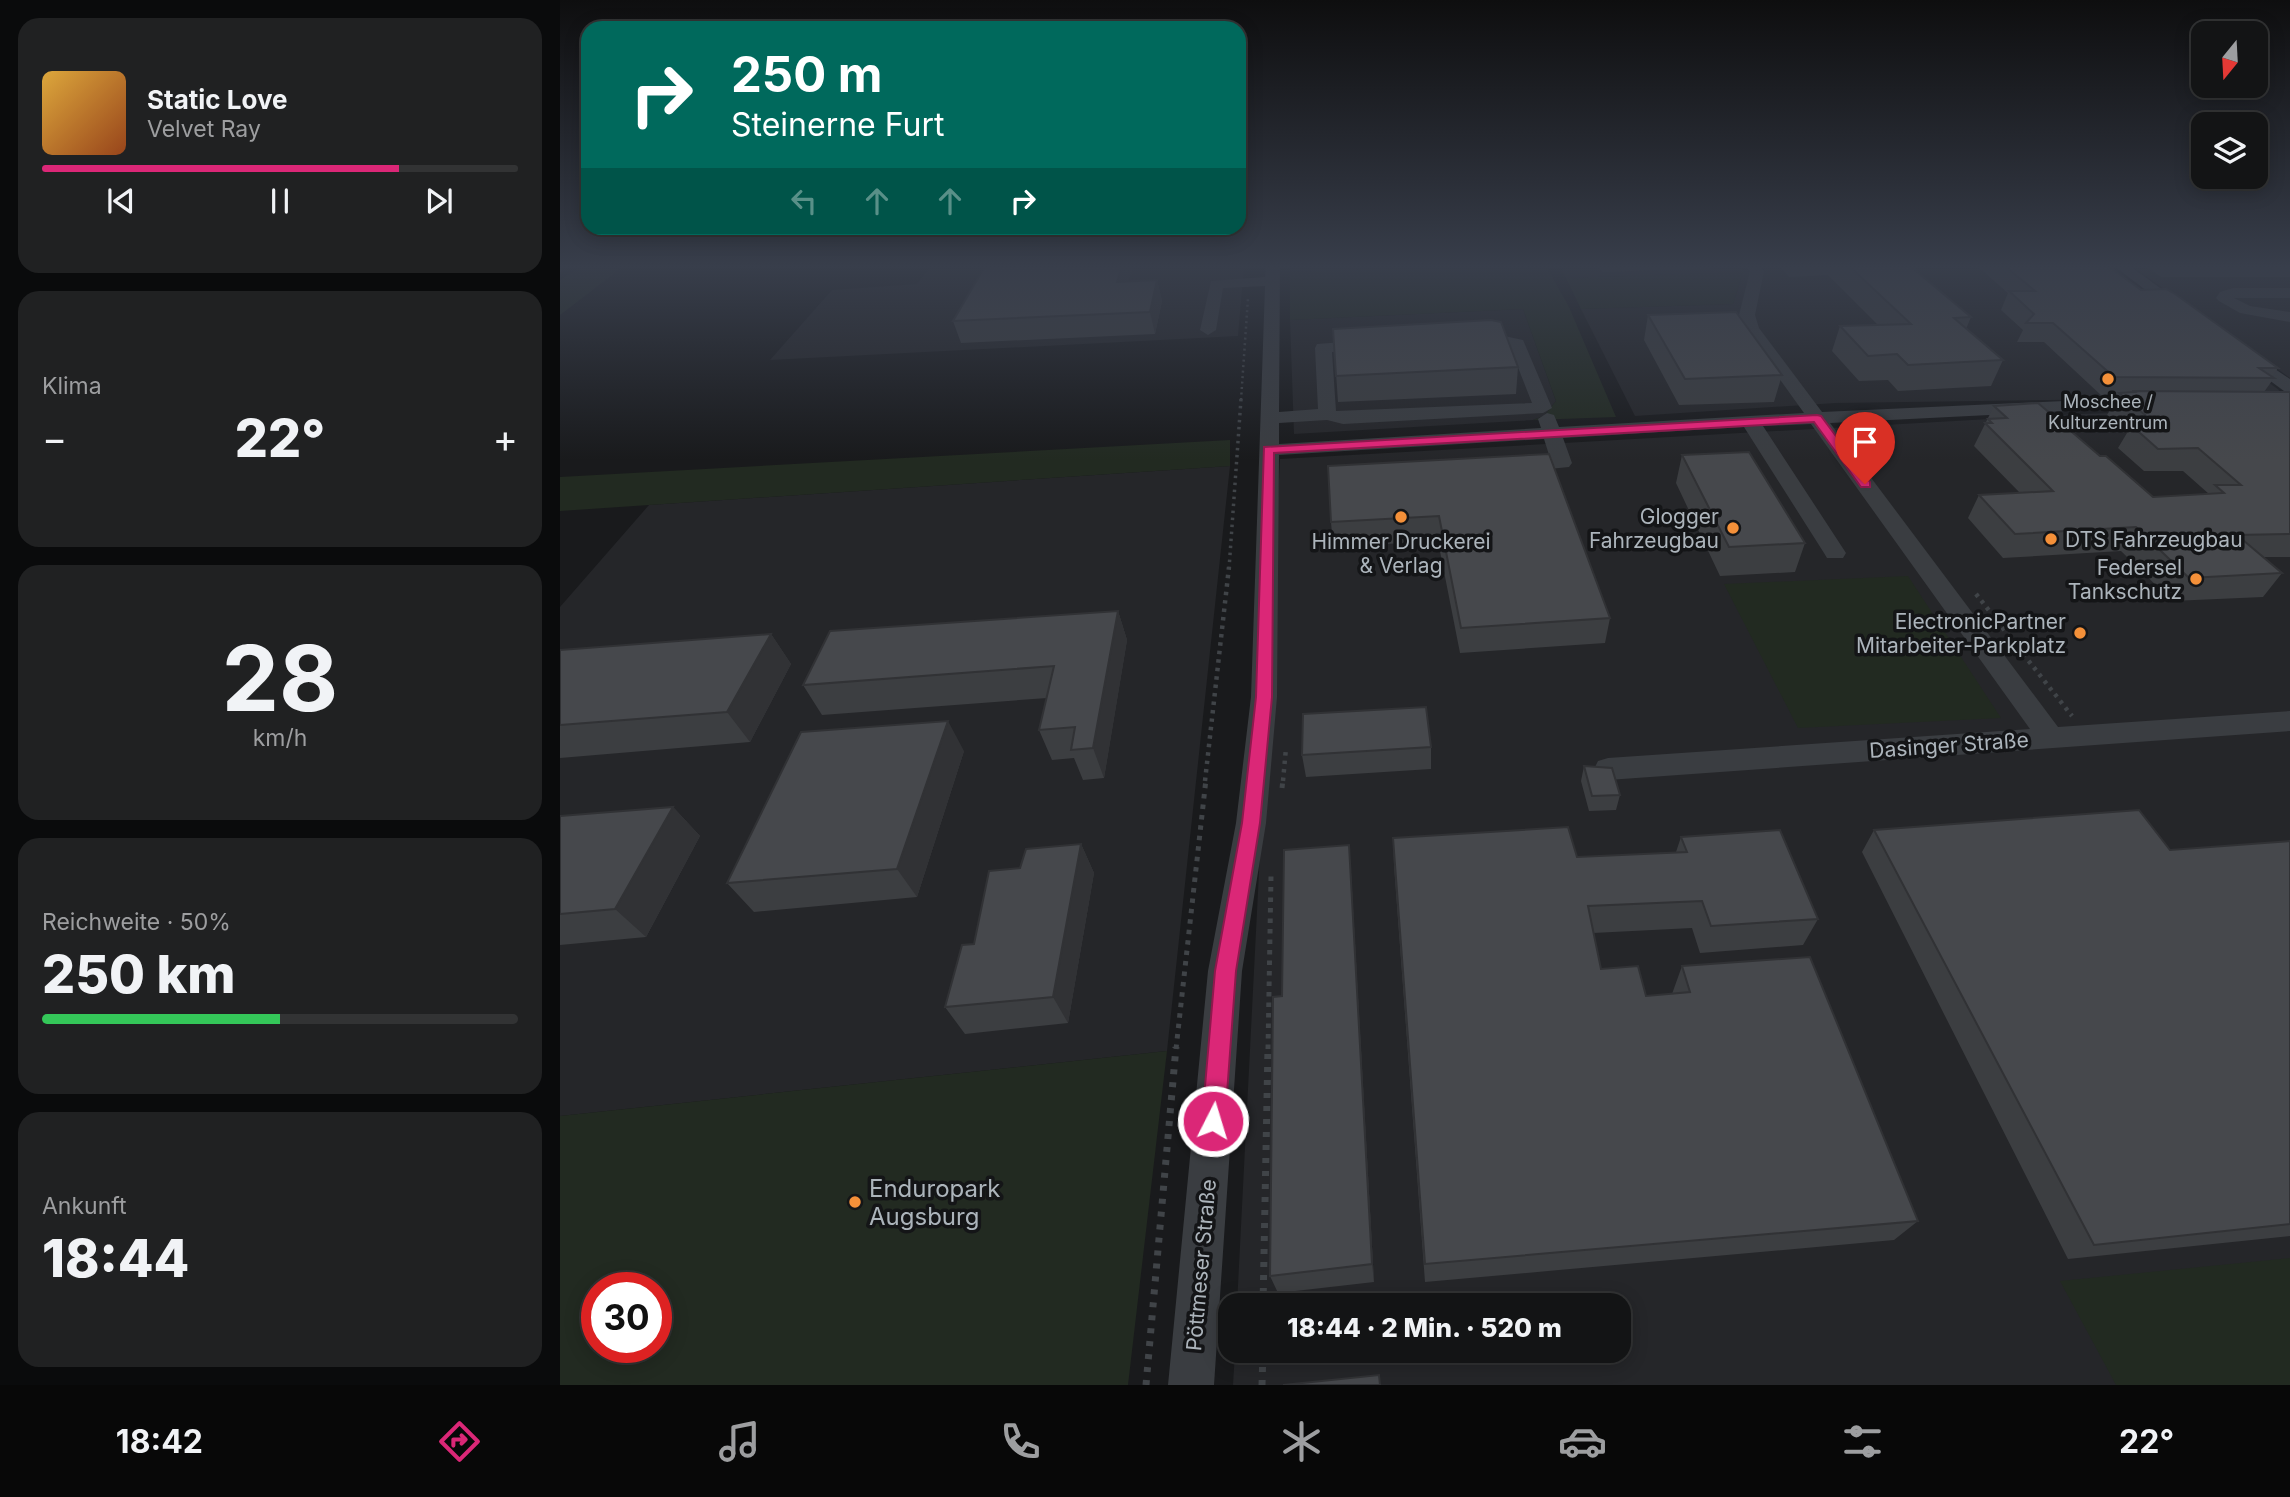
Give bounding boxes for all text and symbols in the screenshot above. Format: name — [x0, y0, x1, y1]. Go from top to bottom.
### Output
north arrow — [2191, 21, 2268, 98]
map controls — [2191, 21, 2268, 189]
text: 250 m — [731, 45, 883, 104]
icon: right — [616, 49, 707, 140]
text: Static Love — [147, 84, 288, 115]
text: Steinerne Furt — [731, 105, 945, 144]
button: layers — [2191, 112, 2268, 189]
text: Velvet Ray — [147, 115, 261, 143]
icon: previous — [102, 182, 140, 220]
icon: pause — [261, 182, 299, 220]
icon: next — [420, 182, 458, 220]
icon: left — [785, 182, 823, 220]
icon: ahead — [858, 182, 896, 220]
icon: ahead — [931, 182, 969, 220]
icon: right — [1004, 182, 1042, 220]
marker: Moschee / Kulturzentrum — [2100, 371, 2116, 387]
text: Klima — [42, 372, 102, 400]
place label: Moschee / Kulturzentrum — [2048, 391, 2168, 433]
text: 22° — [235, 407, 325, 470]
pin — [1835, 412, 1895, 484]
text: − — [42, 415, 67, 461]
text: + — [493, 415, 518, 461]
icon: arrive — [1846, 423, 1884, 461]
place label: Glogger Fahrzeugbau — [1589, 504, 1719, 553]
marker: Himmer Druckerei & Verlag — [1393, 509, 1409, 525]
marker: Glogger Fahrzeugbau — [1725, 520, 1741, 536]
place label: DTS Fahrzeugbau — [2065, 527, 2243, 552]
place label: Himmer Druckerei & Verlag — [1311, 529, 1491, 578]
marker: DTS Fahrzeugbau — [2043, 531, 2059, 547]
place label: Federsel Tankschutz — [2068, 555, 2182, 604]
marker: Federsel Tankschutz — [2188, 571, 2204, 587]
place label: ElectronicPartner Mitarbeiter-Parkplatz — [1856, 609, 2066, 658]
text: 28 — [222, 623, 338, 733]
marker: ElectronicPartner Mitarbeiter-Parkplatz — [2072, 625, 2088, 641]
text: km/h — [253, 724, 307, 752]
street label: Dasinger Straße — [1868, 727, 2030, 763]
text: Reichweite · 50% — [42, 908, 231, 936]
text: 250 km — [42, 943, 235, 1006]
position arrow — [1176, 1084, 1250, 1158]
place label: Enduropark Augsburg — [869, 1174, 1001, 1231]
street label: Pöttmeser Straße — [1181, 1178, 1221, 1352]
text: Ankunft — [42, 1192, 127, 1220]
marker: Enduropark Augsburg — [847, 1194, 863, 1210]
text: 18:44 — [42, 1227, 189, 1290]
speed limit sign: 30 — [581, 1272, 672, 1363]
text: 18:44 · 2 Min. · 520 m — [1287, 1312, 1562, 1343]
icon: directions — [435, 1417, 484, 1466]
icon: music — [715, 1417, 764, 1466]
icon: phone — [996, 1417, 1045, 1466]
icon: climate — [1277, 1417, 1326, 1466]
icon: car — [1558, 1417, 1607, 1466]
icon: filters — [1838, 1417, 1887, 1466]
text: 18:42 — [116, 1422, 203, 1461]
text: 22° — [2119, 1422, 2174, 1461]

